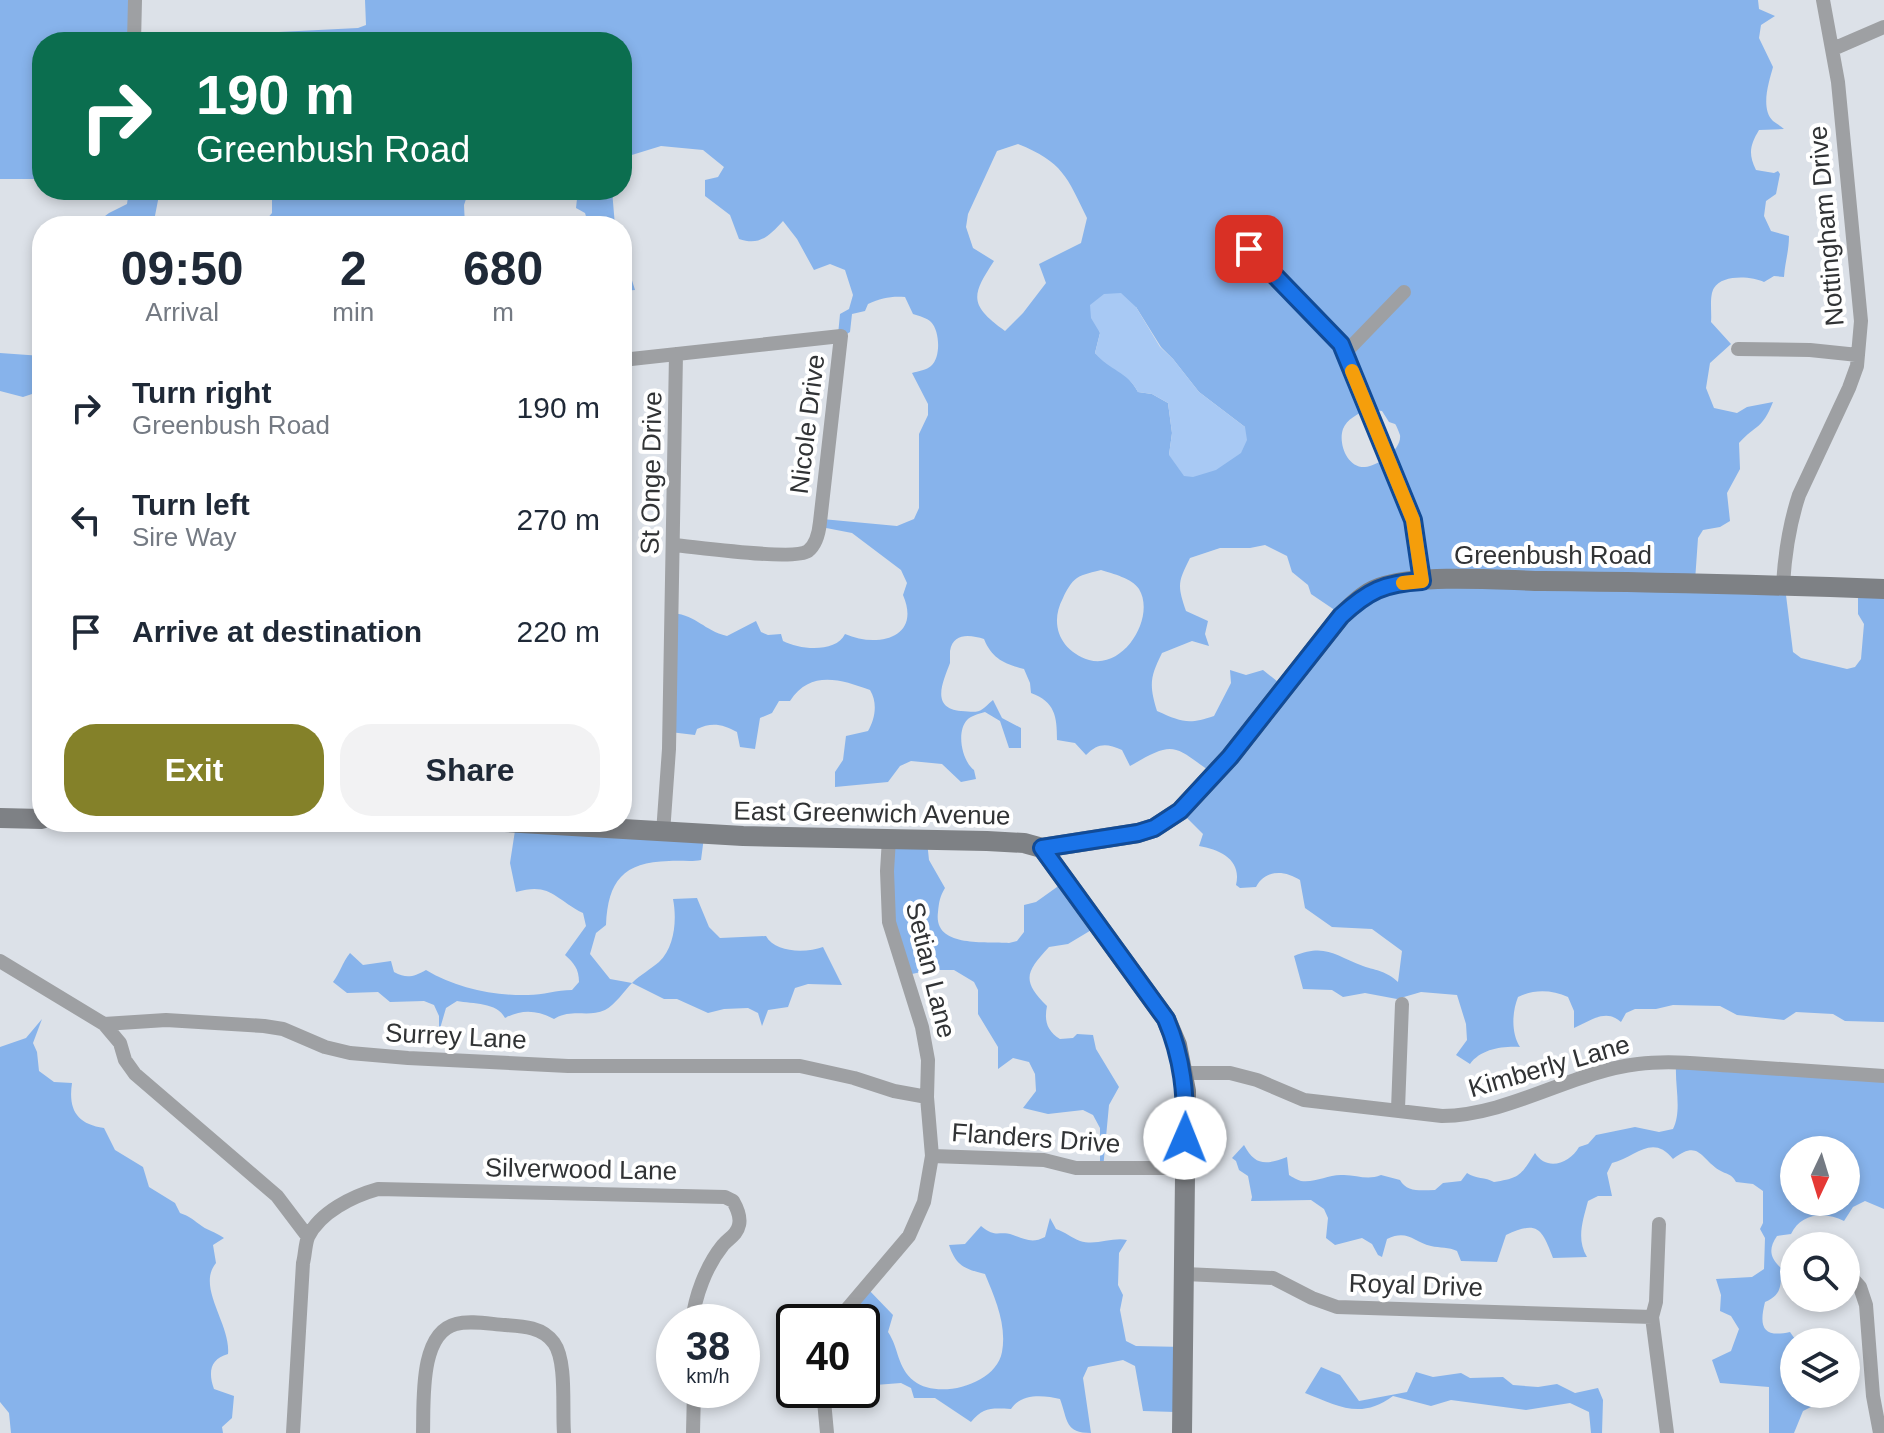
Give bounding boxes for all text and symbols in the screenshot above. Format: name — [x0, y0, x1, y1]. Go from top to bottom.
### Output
text: 190 m — [196, 63, 355, 126]
icon: right — [64, 64, 168, 168]
street label: Nottingham Drive — [1802, 125, 1850, 327]
text: Greenbush Road — [196, 129, 470, 170]
pin — [1215, 215, 1283, 283]
icon: arrive — [1227, 227, 1271, 271]
text: 09:50 — [121, 242, 244, 295]
text: 2 — [340, 242, 367, 295]
text: 680 — [463, 242, 543, 295]
text: Arrival — [145, 297, 219, 327]
text: min — [332, 297, 374, 327]
text: m — [492, 297, 514, 327]
street label: Nicole Drive — [784, 353, 830, 495]
text: Turn right — [132, 376, 271, 409]
icon: right — [64, 386, 108, 430]
text: 190 m — [517, 391, 600, 424]
street label: St Onge Drive — [635, 391, 667, 555]
text: Greenbush Road — [132, 410, 330, 440]
text: Turn left — [132, 488, 250, 521]
icon: left — [64, 498, 108, 542]
text: 270 m — [517, 503, 600, 536]
text: Sire Way — [132, 522, 237, 552]
street label: Greenbush Road — [1454, 540, 1652, 570]
icon: arrive — [64, 610, 108, 654]
text: Arrive at destination — [132, 615, 422, 648]
text: 220 m — [517, 615, 600, 648]
button: Exit — [64, 724, 324, 816]
button: Share — [340, 724, 600, 816]
street label: East Greenwich Avenue — [733, 796, 1011, 830]
street label: Setian Lane — [900, 899, 962, 1041]
street label: Surrey Lane — [384, 1017, 528, 1055]
street label: Kimberly Lane — [1465, 1029, 1633, 1103]
position arrow — [1143, 1096, 1227, 1180]
street label: Flanders Drive — [951, 1117, 1121, 1159]
north arrow — [1780, 1136, 1860, 1216]
map controls — [1780, 1136, 1860, 1408]
street label: Silverwood Lane — [485, 1152, 677, 1186]
button: search — [1780, 1232, 1860, 1312]
street label: Royal Drive — [1348, 1268, 1484, 1302]
speed limit sign: 40 — [776, 1304, 880, 1408]
text: 38 — [686, 1324, 730, 1368]
button: layers — [1780, 1328, 1860, 1408]
text: km/h — [686, 1365, 730, 1387]

